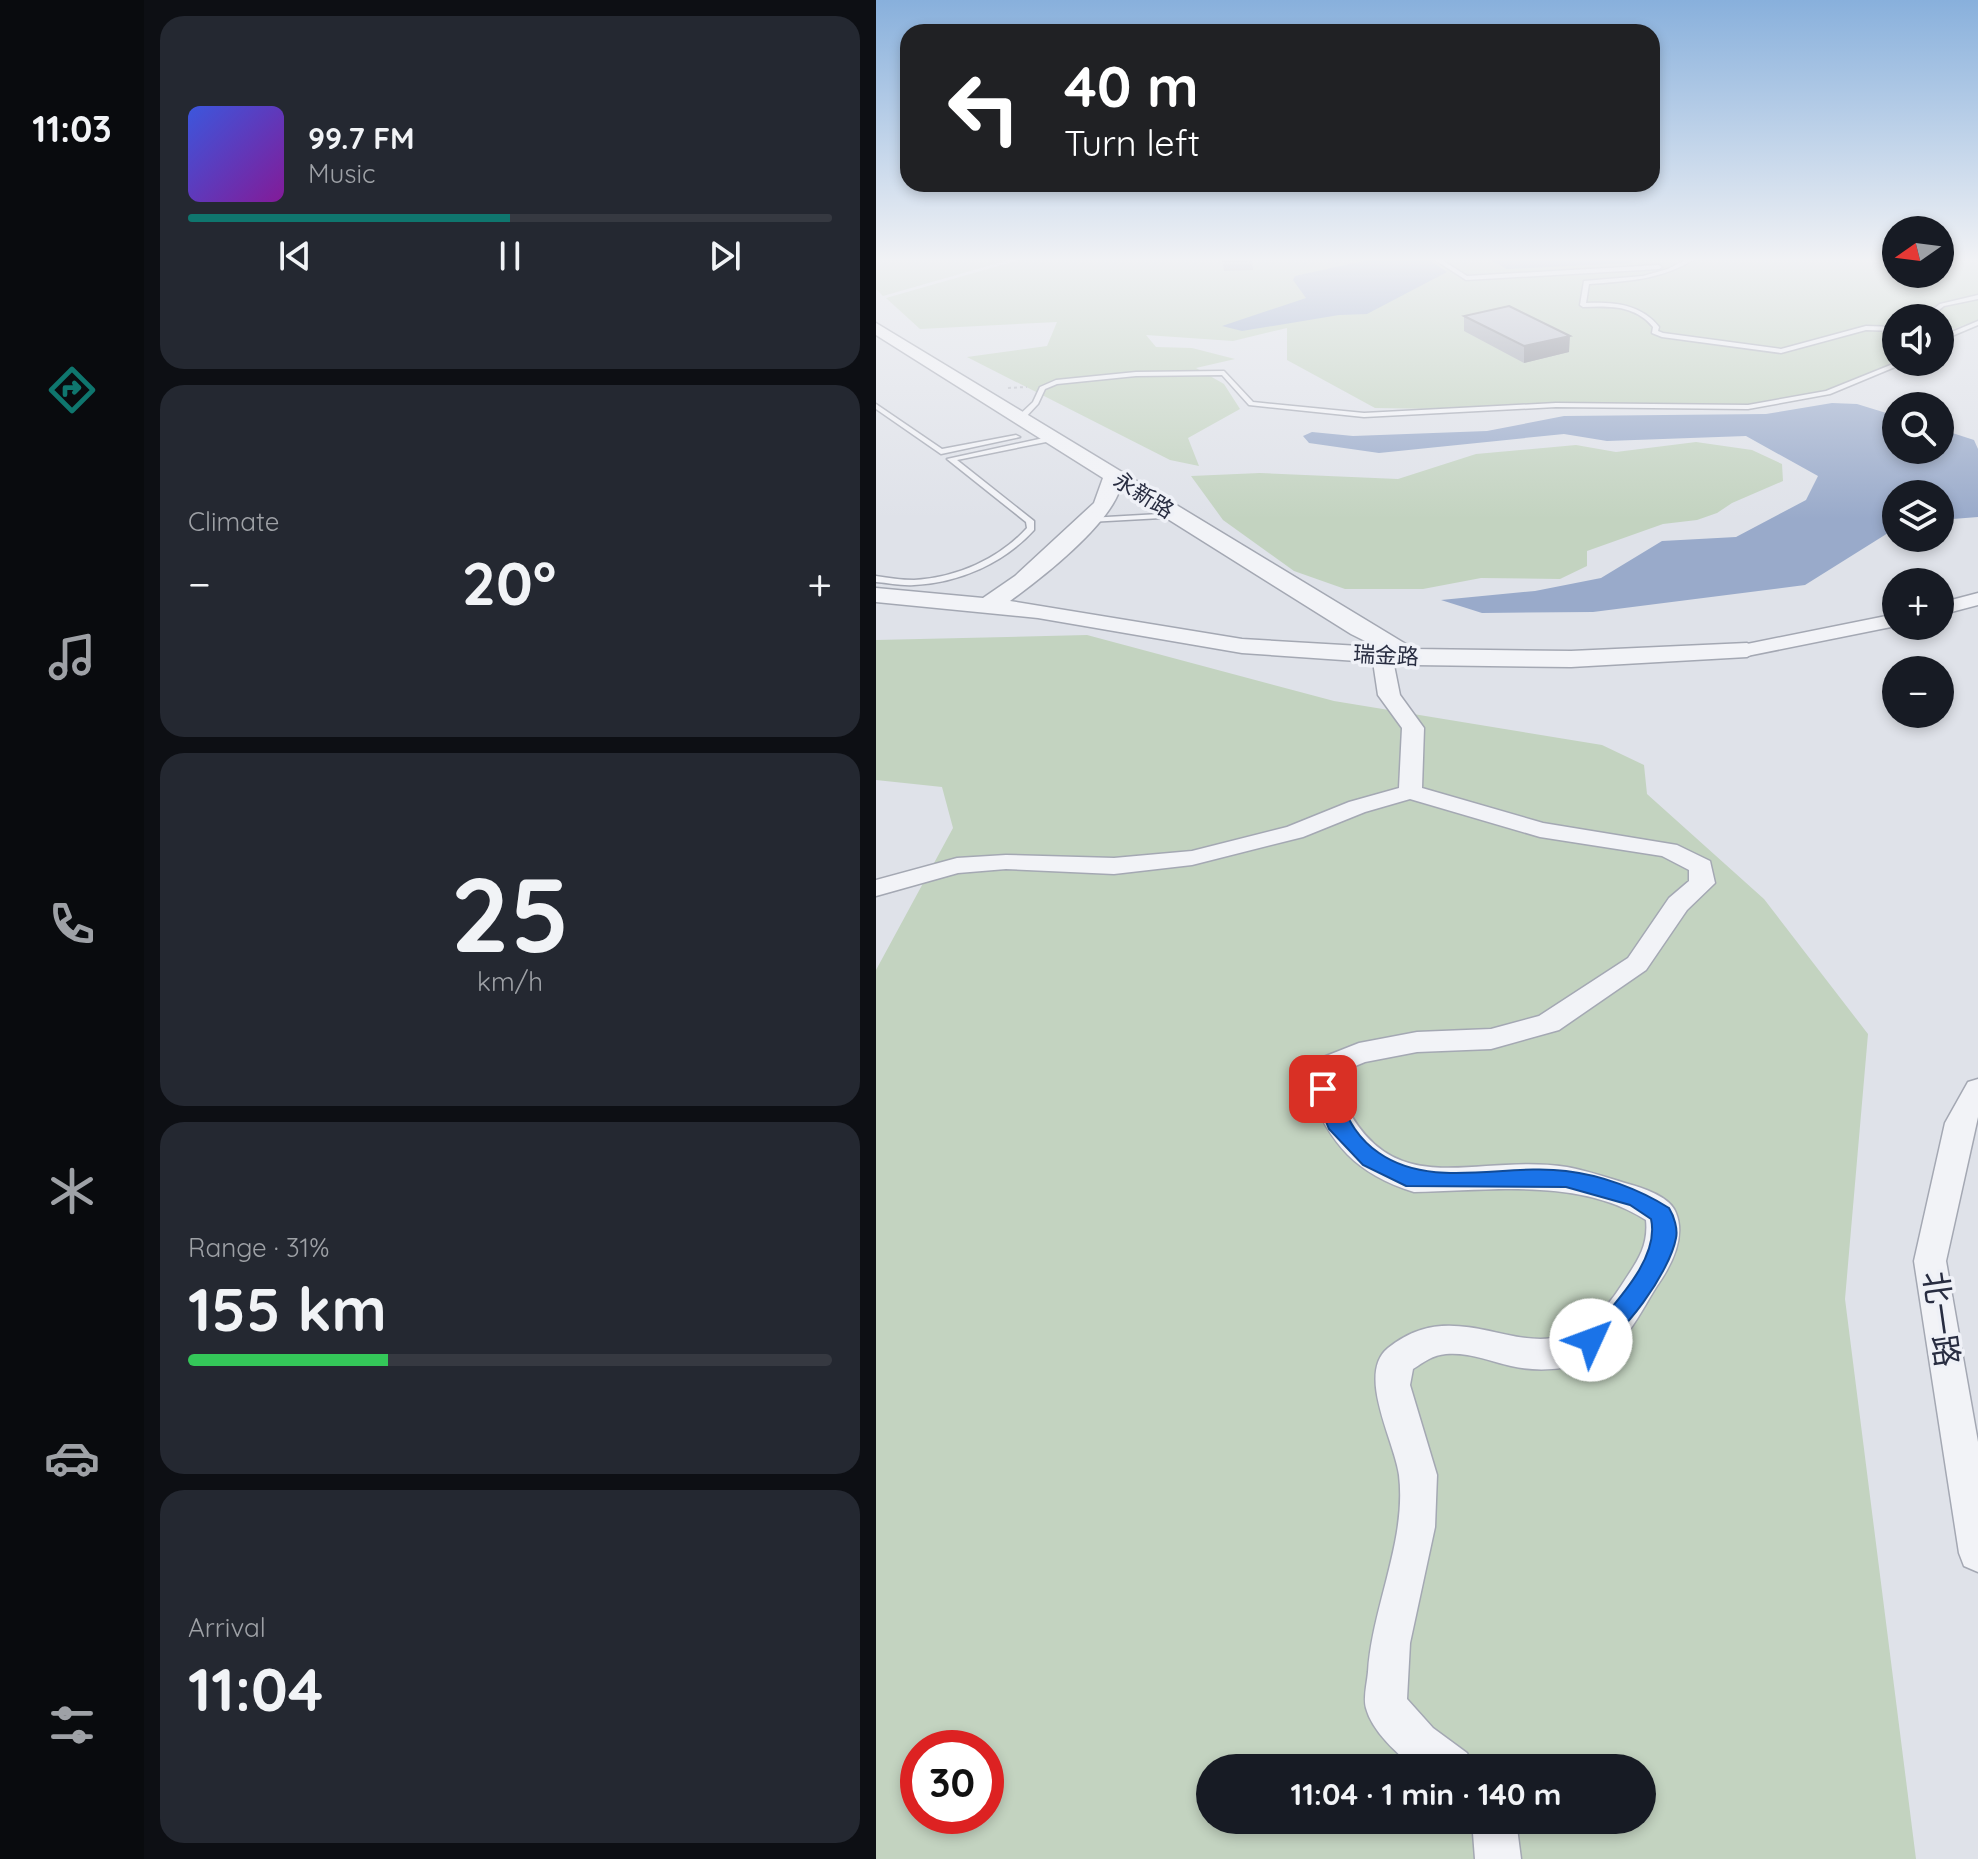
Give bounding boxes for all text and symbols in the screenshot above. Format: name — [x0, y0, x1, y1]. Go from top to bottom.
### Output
text: 40 m — [1064, 51, 1199, 121]
icon: left — [932, 56, 1036, 160]
text: 11:03 — [32, 106, 112, 151]
text: 99.7 FM — [308, 119, 415, 157]
text: Turn left — [1064, 120, 1200, 165]
text: Music — [308, 157, 376, 190]
north arrow — [1882, 216, 1954, 288]
map controls — [1882, 216, 1954, 728]
icon: previous — [273, 234, 317, 278]
icon: pause — [488, 234, 532, 278]
icon: next — [703, 234, 747, 278]
button: sound — [1882, 304, 1954, 376]
icon: directions — [44, 362, 100, 418]
button: search — [1882, 392, 1954, 464]
street label: 永新路 — [1109, 466, 1179, 524]
button: layers — [1882, 480, 1954, 552]
text: Climate — [188, 505, 279, 538]
text: 20° — [462, 545, 556, 620]
text: − — [188, 556, 211, 611]
text: + — [807, 556, 832, 611]
button: + — [1882, 568, 1954, 640]
icon: music — [44, 629, 100, 685]
street label: 瑞金路 — [1352, 639, 1420, 671]
button: − — [1882, 656, 1954, 728]
text: 25 — [450, 848, 570, 978]
icon: phone — [44, 896, 100, 952]
text: km/h — [477, 965, 543, 998]
pin — [1289, 1055, 1357, 1123]
icon: arrive — [1301, 1067, 1345, 1111]
icon: climate — [44, 1163, 100, 1219]
text: Range · 31% — [188, 1231, 329, 1264]
street label: 北一路 — [1916, 1269, 1968, 1369]
text: 155 km — [188, 1271, 387, 1346]
position arrow — [1549, 1298, 1633, 1382]
icon: car — [44, 1430, 100, 1486]
text: Arrival — [188, 1611, 266, 1644]
text: 11:04 — [188, 1651, 323, 1726]
icon: filters — [44, 1697, 100, 1753]
speed limit sign: 30 — [900, 1730, 1004, 1834]
text: 11:04 · 1 min · 140 m — [1291, 1775, 1562, 1813]

